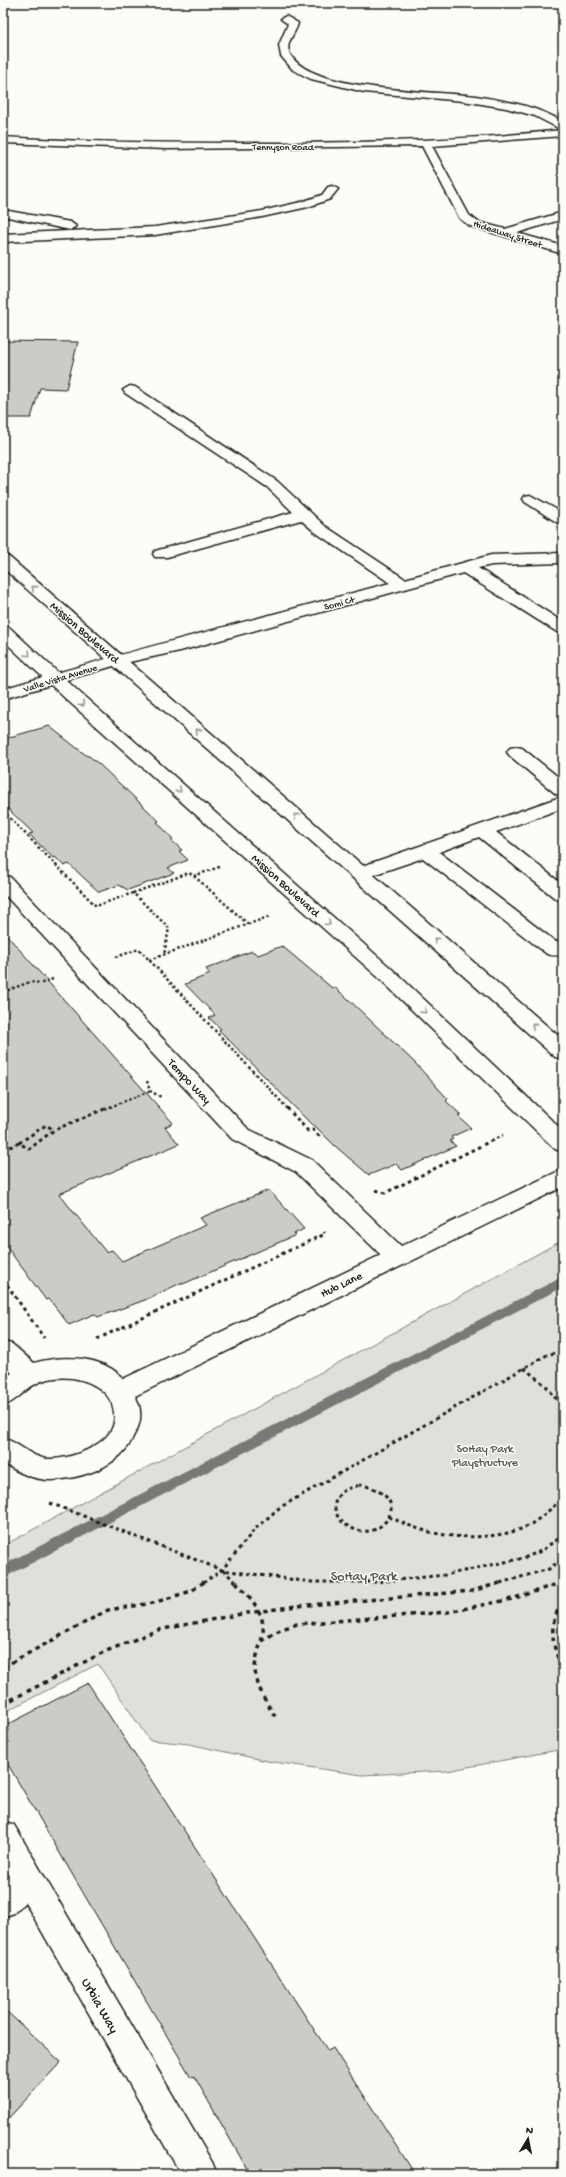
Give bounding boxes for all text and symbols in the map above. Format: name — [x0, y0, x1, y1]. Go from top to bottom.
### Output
street label: Tennyson Road — [251, 142, 315, 154]
street label: Hideaway Street — [471, 218, 544, 252]
one-way arrow — [32, 586, 39, 593]
street label: Somi Ct — [323, 594, 357, 614]
street label: Mission Boulevard — [46, 600, 122, 668]
one-way arrow — [23, 649, 31, 657]
street label: Valle Vista Avenue — [21, 662, 100, 696]
one-way arrow — [77, 699, 84, 706]
one-way arrow — [195, 728, 202, 735]
one-way arrow — [174, 785, 182, 793]
one-way arrow — [293, 814, 300, 821]
street label: Mission Boulevard — [248, 852, 322, 922]
one-way arrow — [324, 918, 331, 925]
one-way arrow — [434, 937, 441, 944]
one-way arrow — [419, 1006, 427, 1013]
one-way arrow — [531, 1023, 539, 1030]
street label: Tempo Way — [163, 1056, 213, 1108]
street label: Hub Lane — [319, 1269, 366, 1302]
park label: SoHay Park Playstructure — [451, 1443, 519, 1471]
park label: SoHay Park — [331, 1569, 399, 1586]
street label: Urbia Way — [76, 1976, 122, 2037]
north arrow — [508, 2119, 548, 2159]
text: N — [525, 2125, 534, 2138]

